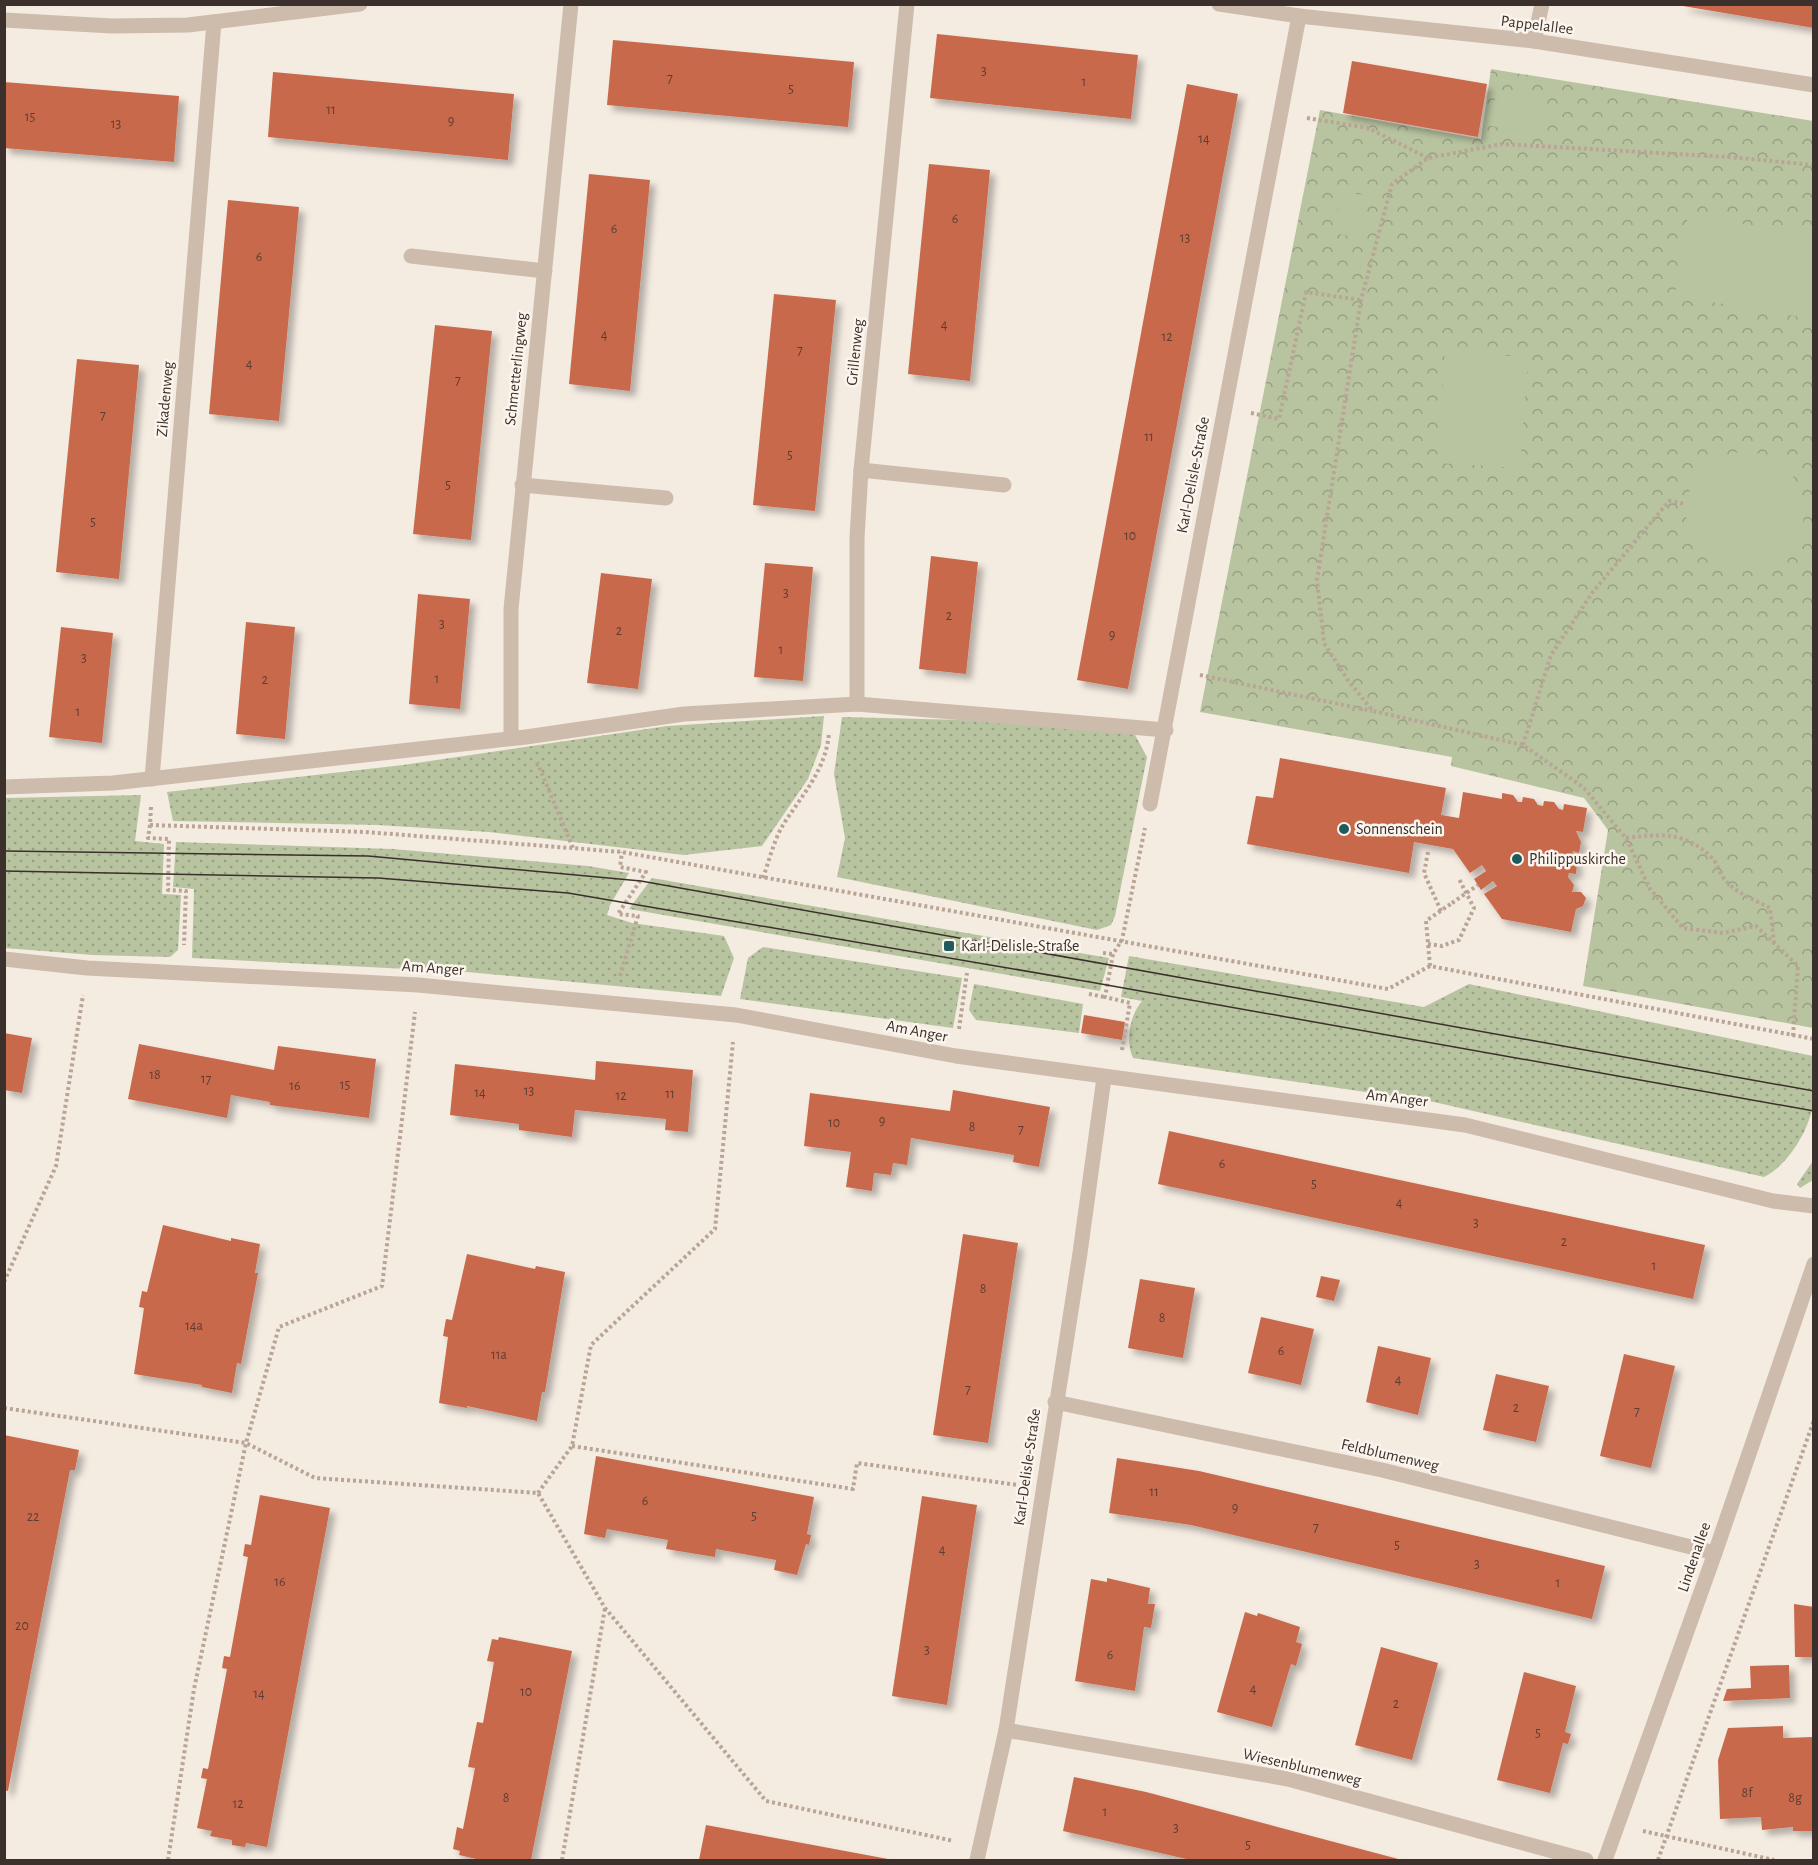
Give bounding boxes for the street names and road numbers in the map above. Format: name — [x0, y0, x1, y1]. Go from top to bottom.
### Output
street label: Pappelallee — [1500, 13, 1574, 37]
street label: Schmetterlingweg — [502, 311, 530, 426]
street label: Grillenweg — [844, 318, 866, 386]
street label: Zikadenweg — [154, 360, 176, 437]
street label: Karl-Delisle-Straße — [1174, 415, 1212, 535]
street label: Am Anger — [401, 958, 465, 978]
street label: Am Anger — [885, 1017, 950, 1045]
street label: Am Anger — [1365, 1086, 1430, 1110]
street label: Karl-Delisle-Straße — [1011, 1407, 1043, 1527]
street label: Feldblumenweg — [1340, 1436, 1441, 1474]
street label: Lindenallee — [1675, 1520, 1713, 1594]
street label: Wiesenblumenweg — [1241, 1746, 1363, 1788]

